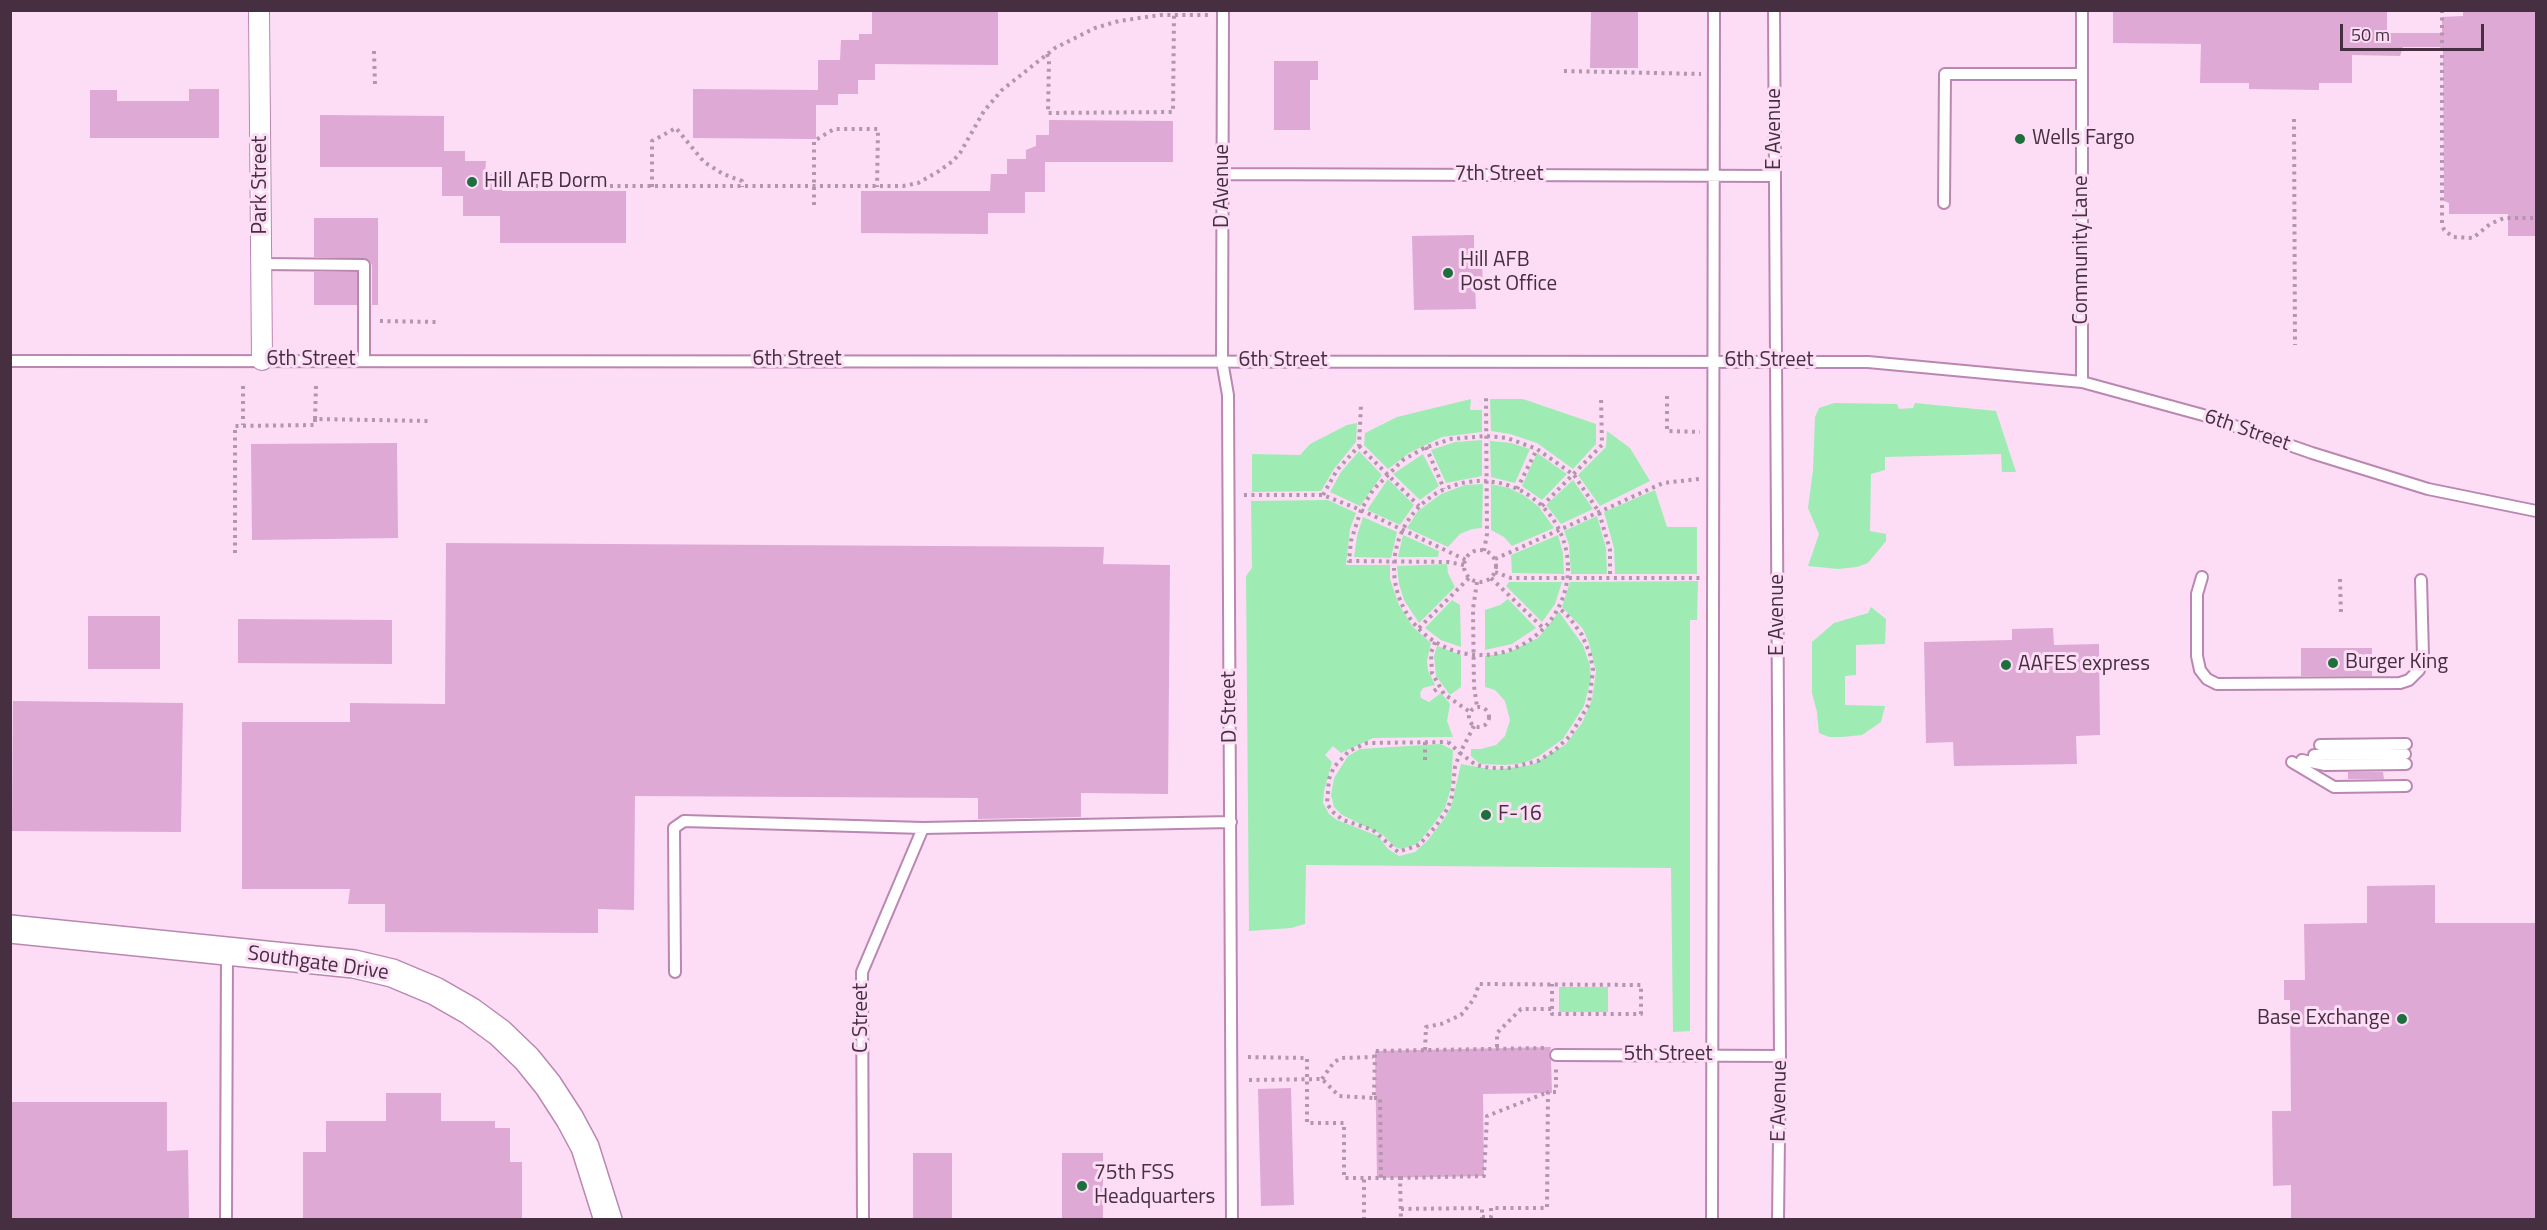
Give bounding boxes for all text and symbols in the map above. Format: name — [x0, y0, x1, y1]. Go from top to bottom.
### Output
scale bar — [2343, 12, 2487, 50]
text: 50 m — [2351, 21, 2390, 48]
street label: E Avenue — [1762, 88, 1788, 170]
place label: Wells Fargo — [2032, 126, 2135, 152]
marker: Wells Fargo — [2013, 132, 2027, 146]
street label: Park Street — [248, 136, 274, 234]
street label: D Avenue — [1210, 144, 1236, 228]
street label: 7th Street — [1454, 162, 1544, 188]
place label: Hill AFB Dorm — [484, 169, 608, 195]
marker: Hill AFB Dorm — [465, 175, 479, 189]
street label: Community Lane — [2069, 175, 2095, 325]
place label: Hill AFB Post Office — [1460, 248, 1557, 298]
marker: Hill AFB Post Office — [1441, 266, 1455, 280]
street label: 6th Street — [266, 347, 356, 373]
street label: 6th Street — [752, 347, 842, 373]
street label: 6th Street — [1238, 348, 1328, 374]
street label: 6th Street — [1724, 348, 1814, 374]
street label: 6th Street — [2201, 405, 2293, 457]
street label: E Avenue — [1765, 574, 1791, 656]
place label: Burger King — [2345, 650, 2448, 676]
place label: AAFES express — [2018, 652, 2150, 678]
marker: Burger King — [2326, 656, 2340, 670]
marker: AAFES express — [1999, 658, 2013, 672]
street label: D Street — [1217, 671, 1243, 743]
place label: F-16 — [1498, 802, 1542, 828]
marker: F-16 — [1479, 808, 1493, 822]
street label: Southgate Drive — [246, 942, 390, 986]
street label: C Street — [849, 983, 875, 1053]
place label: Base Exchange — [2257, 1006, 2390, 1032]
marker: Base Exchange — [2395, 1012, 2409, 1026]
street label: 5th Street — [1623, 1042, 1713, 1068]
street label: E Avenue — [1767, 1060, 1793, 1142]
place label: 75th FSS Headquarters — [1094, 1161, 1215, 1211]
marker: 75th FSS Headquarters — [1075, 1179, 1089, 1193]

